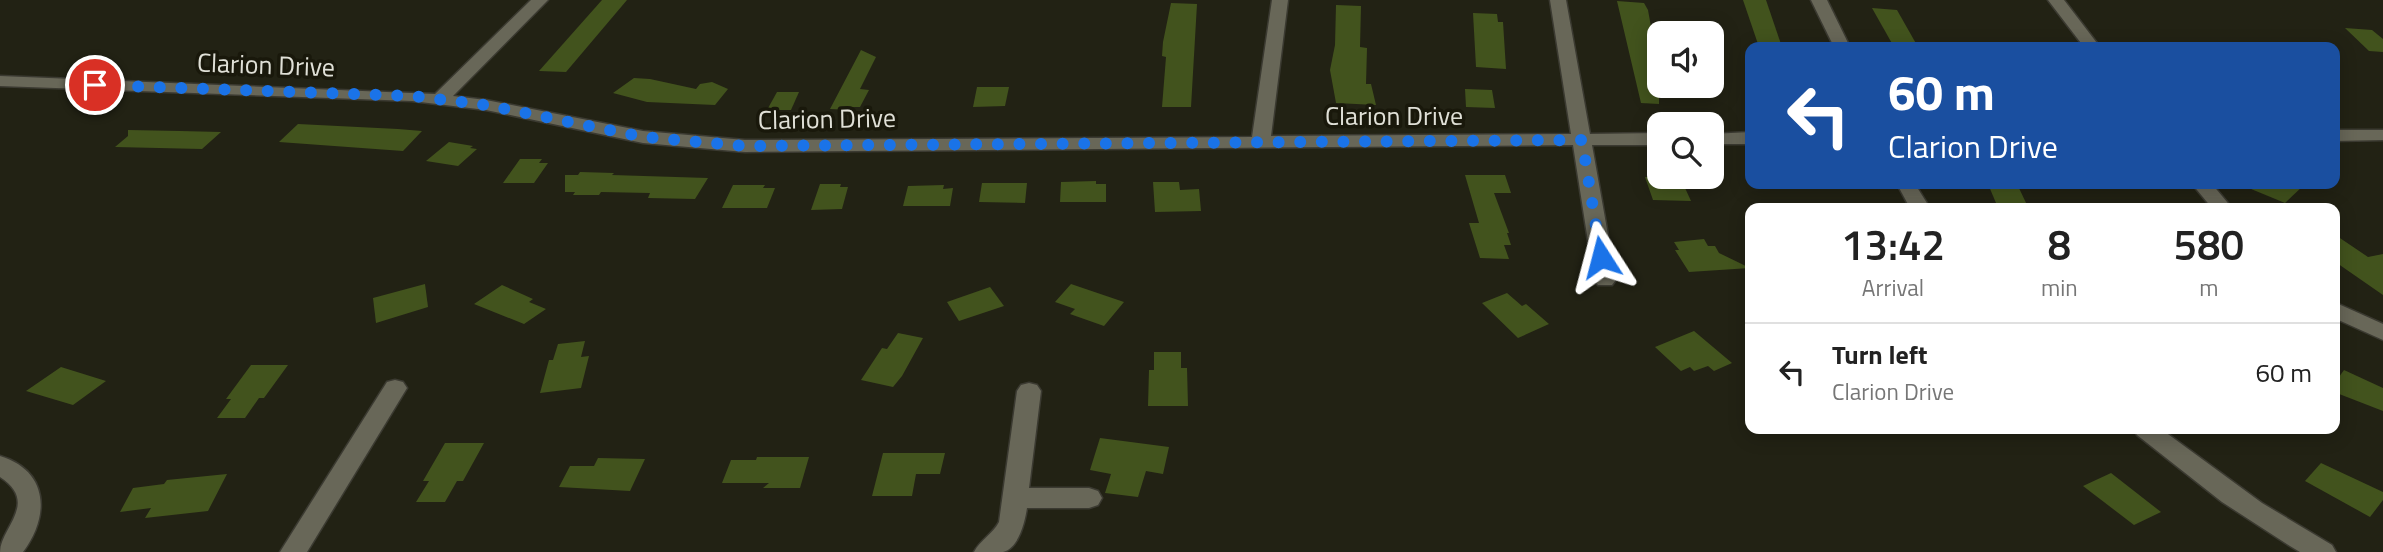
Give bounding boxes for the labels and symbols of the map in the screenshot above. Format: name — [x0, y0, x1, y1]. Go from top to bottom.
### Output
street label: Clarion Drive — [196, 43, 336, 86]
pin — [65, 55, 125, 115]
street label: Clarion Drive — [1325, 96, 1463, 135]
street label: Clarion Drive — [758, 98, 896, 139]
position arrow — [1564, 220, 1638, 294]

